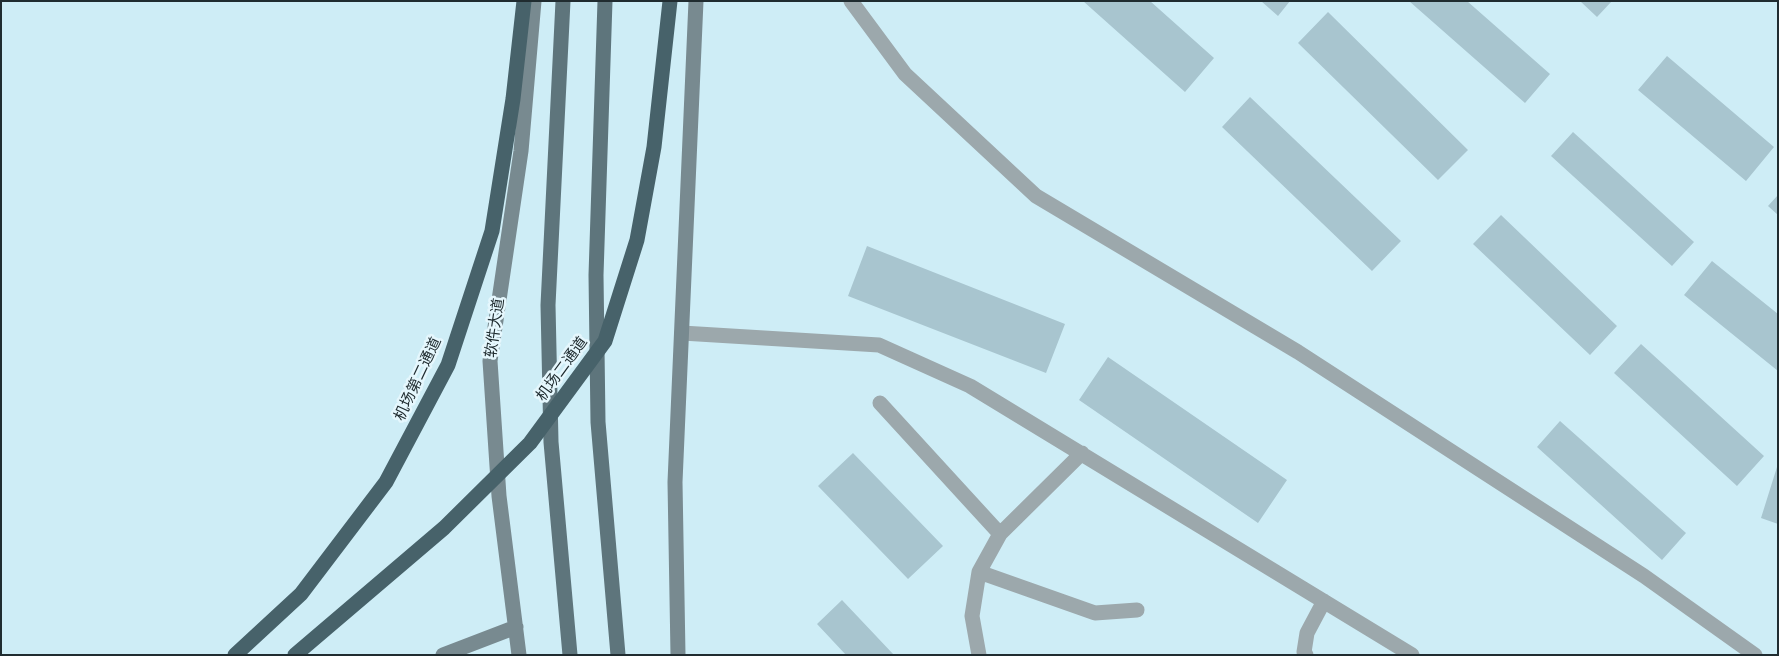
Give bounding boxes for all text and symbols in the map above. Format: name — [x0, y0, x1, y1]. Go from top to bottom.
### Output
street label: 软件大道 — [482, 297, 508, 359]
street label: 机场二通道 — [533, 333, 591, 405]
street label: 机场第二通道 — [391, 334, 445, 424]

